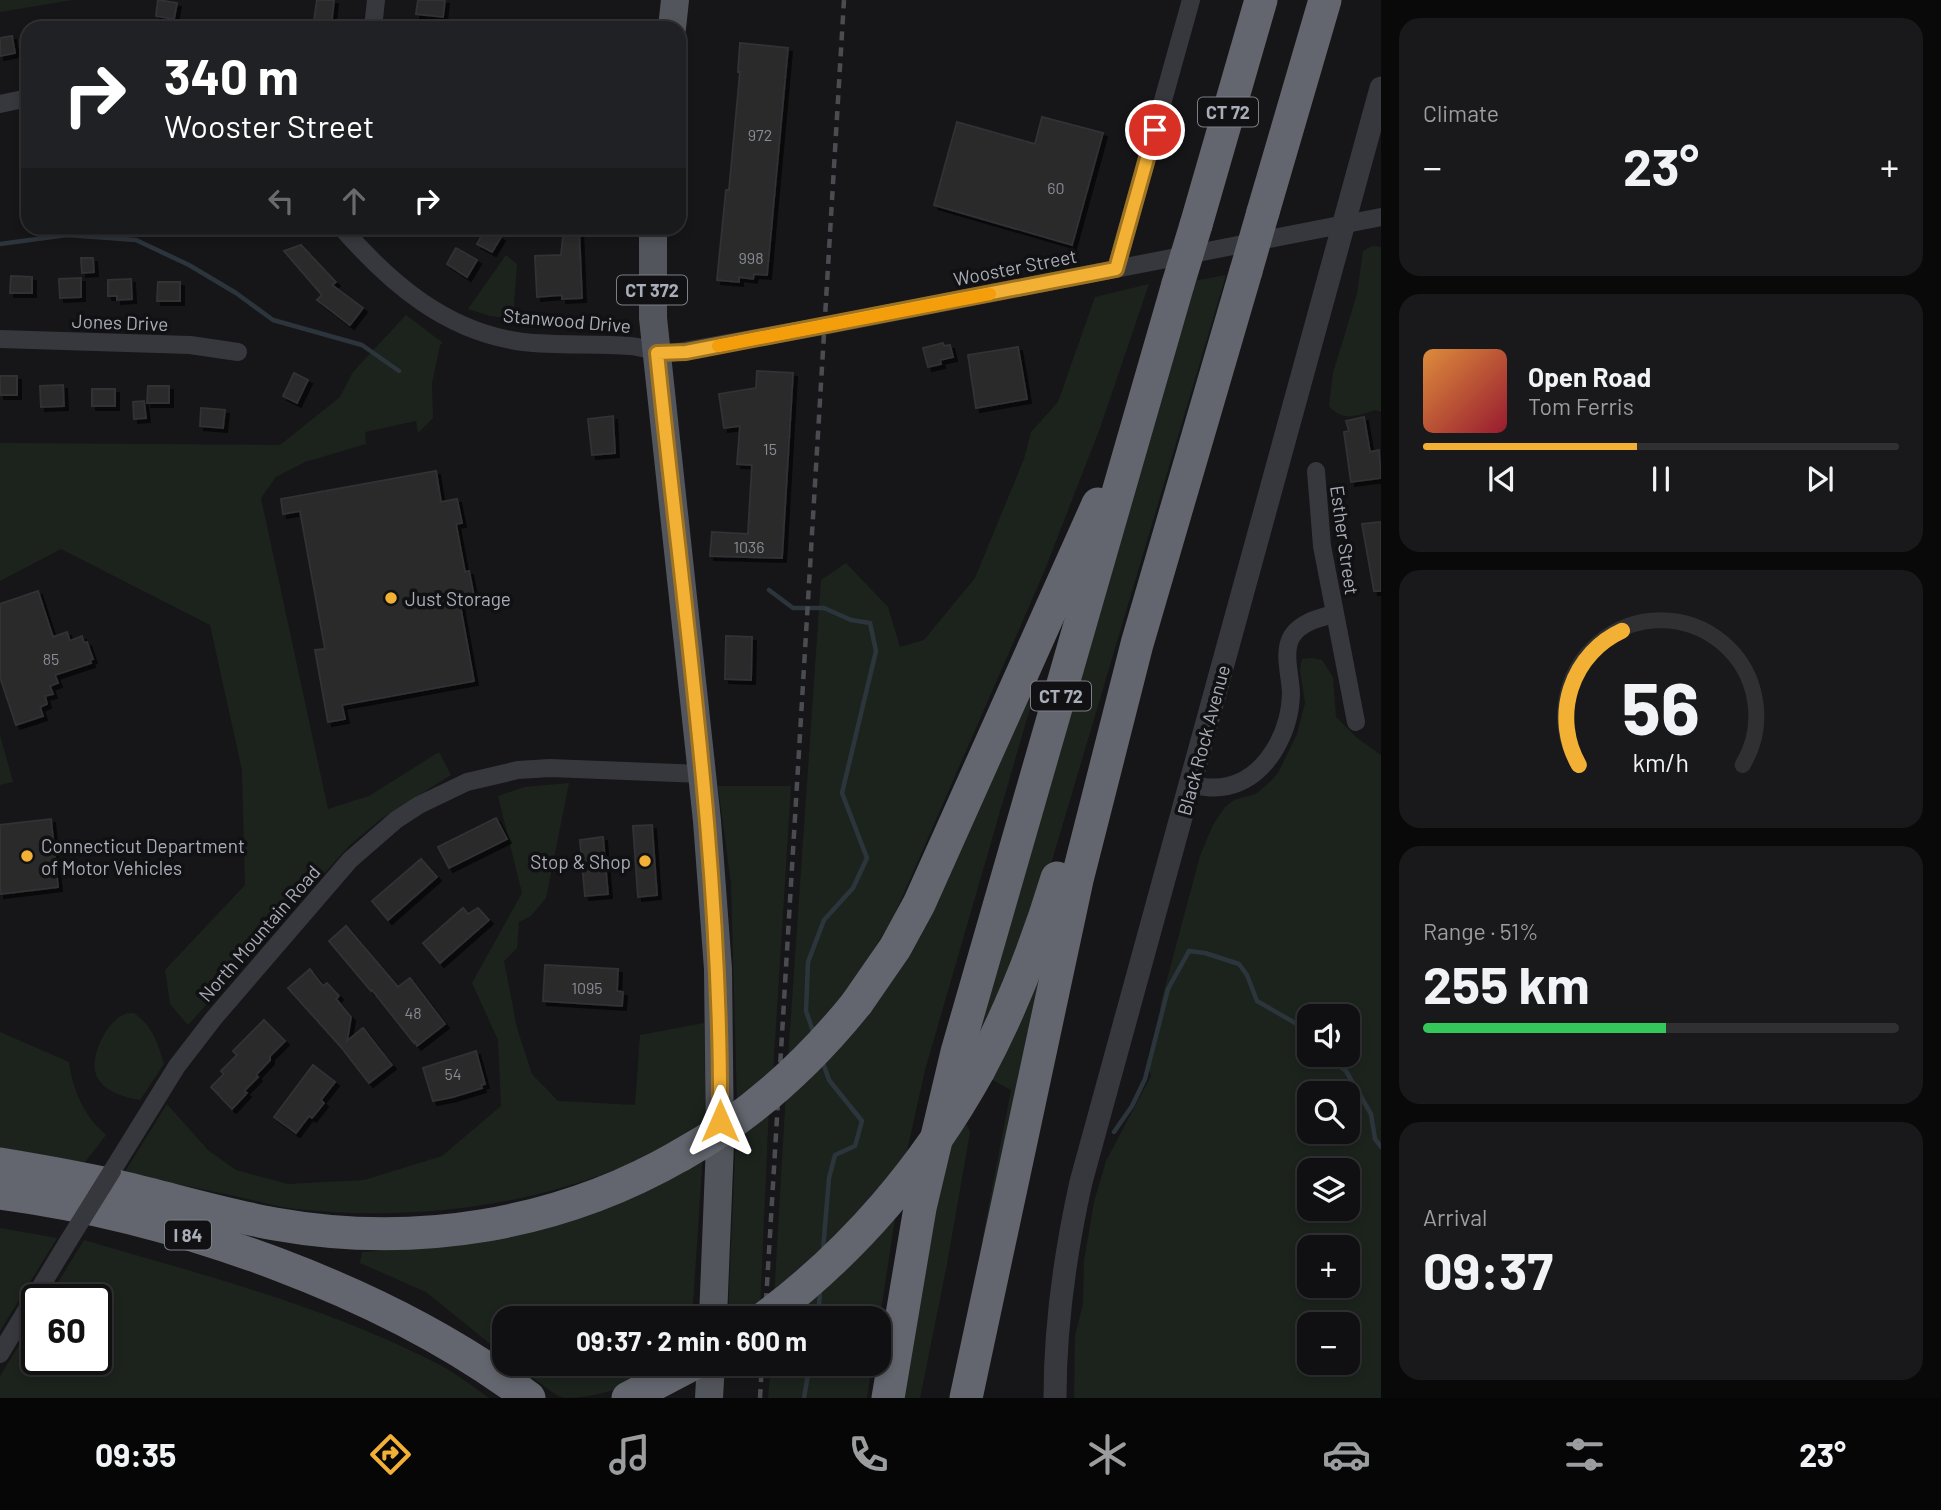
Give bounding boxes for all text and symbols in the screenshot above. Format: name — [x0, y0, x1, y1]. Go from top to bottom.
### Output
text: 340 m — [164, 46, 299, 105]
icon: right — [49, 49, 140, 140]
road number: CT 72 — [1198, 98, 1258, 127]
text: Climate — [1423, 99, 1499, 127]
pin — [1125, 100, 1185, 160]
text: Wooster Street — [164, 106, 374, 144]
icon: arrive — [1136, 111, 1174, 149]
house number: 972 — [748, 125, 772, 144]
text: 23° — [1623, 134, 1699, 196]
text: − — [1423, 143, 1442, 189]
text: + — [1880, 143, 1899, 189]
house number: 60 — [1047, 178, 1065, 197]
icon: left — [262, 182, 300, 220]
icon: ahead — [335, 182, 373, 220]
icon: right — [408, 182, 446, 220]
street label: Wooster Street — [951, 244, 1079, 290]
house number: 998 — [738, 248, 764, 267]
road number: CT 372 — [617, 276, 687, 304]
street label: Stanwood Drive — [502, 303, 632, 337]
street label: Jones Drive — [71, 309, 169, 335]
text: Open Road — [1528, 361, 1651, 392]
text: Tom Ferris — [1528, 392, 1634, 420]
house number: 15 — [763, 439, 777, 458]
icon: previous — [1483, 460, 1521, 498]
icon: pause — [1642, 460, 1680, 498]
icon: next — [1801, 460, 1839, 498]
street label: Esther Street — [1326, 484, 1364, 596]
house number: 1036 — [733, 537, 765, 556]
place label: Just Storage — [405, 587, 511, 610]
marker: Just Storage — [383, 590, 399, 606]
house number: 85 — [43, 649, 59, 668]
street label: Black Rock Avenue — [1172, 662, 1234, 818]
text: 56 — [1622, 662, 1700, 750]
road number: CT 72 — [1031, 682, 1091, 710]
text: km/h — [1633, 747, 1689, 777]
place label: Connecticut Department of Motor Vehicles — [41, 834, 245, 879]
marker: Connecticut Department of Motor Vehicles — [19, 848, 35, 864]
place label: Stop & Shop — [530, 850, 631, 873]
marker: Stop & Shop — [637, 853, 653, 869]
street label: North Mountain Road — [193, 860, 325, 1006]
text: Range · 51% — [1423, 917, 1539, 945]
text: 255 km — [1423, 952, 1590, 1014]
house number: 1095 — [571, 978, 603, 997]
house number: 48 — [404, 1003, 422, 1022]
map controls — [1297, 1004, 1360, 1375]
button: sound — [1297, 1004, 1360, 1067]
house number: 54 — [444, 1064, 462, 1083]
button: search — [1297, 1081, 1360, 1144]
position arrow — [683, 1084, 757, 1158]
button: layers — [1297, 1158, 1360, 1221]
text: Arrival — [1423, 1203, 1487, 1231]
road number: I 84 — [165, 1220, 211, 1250]
button: + — [1297, 1235, 1360, 1298]
text: 09:37 — [1423, 1238, 1553, 1300]
speed limit sign: 60 — [21, 1284, 112, 1375]
button: − — [1297, 1312, 1360, 1375]
text: 09:37 · 2 min · 600 m — [576, 1325, 807, 1356]
icon: directions — [366, 1430, 415, 1479]
icon: music — [605, 1430, 654, 1479]
icon: phone — [844, 1430, 893, 1479]
icon: climate — [1083, 1430, 1132, 1479]
icon: car — [1322, 1430, 1371, 1479]
icon: filters — [1560, 1430, 1609, 1479]
text: 09:35 — [95, 1435, 176, 1473]
text: 23° — [1799, 1435, 1846, 1473]

